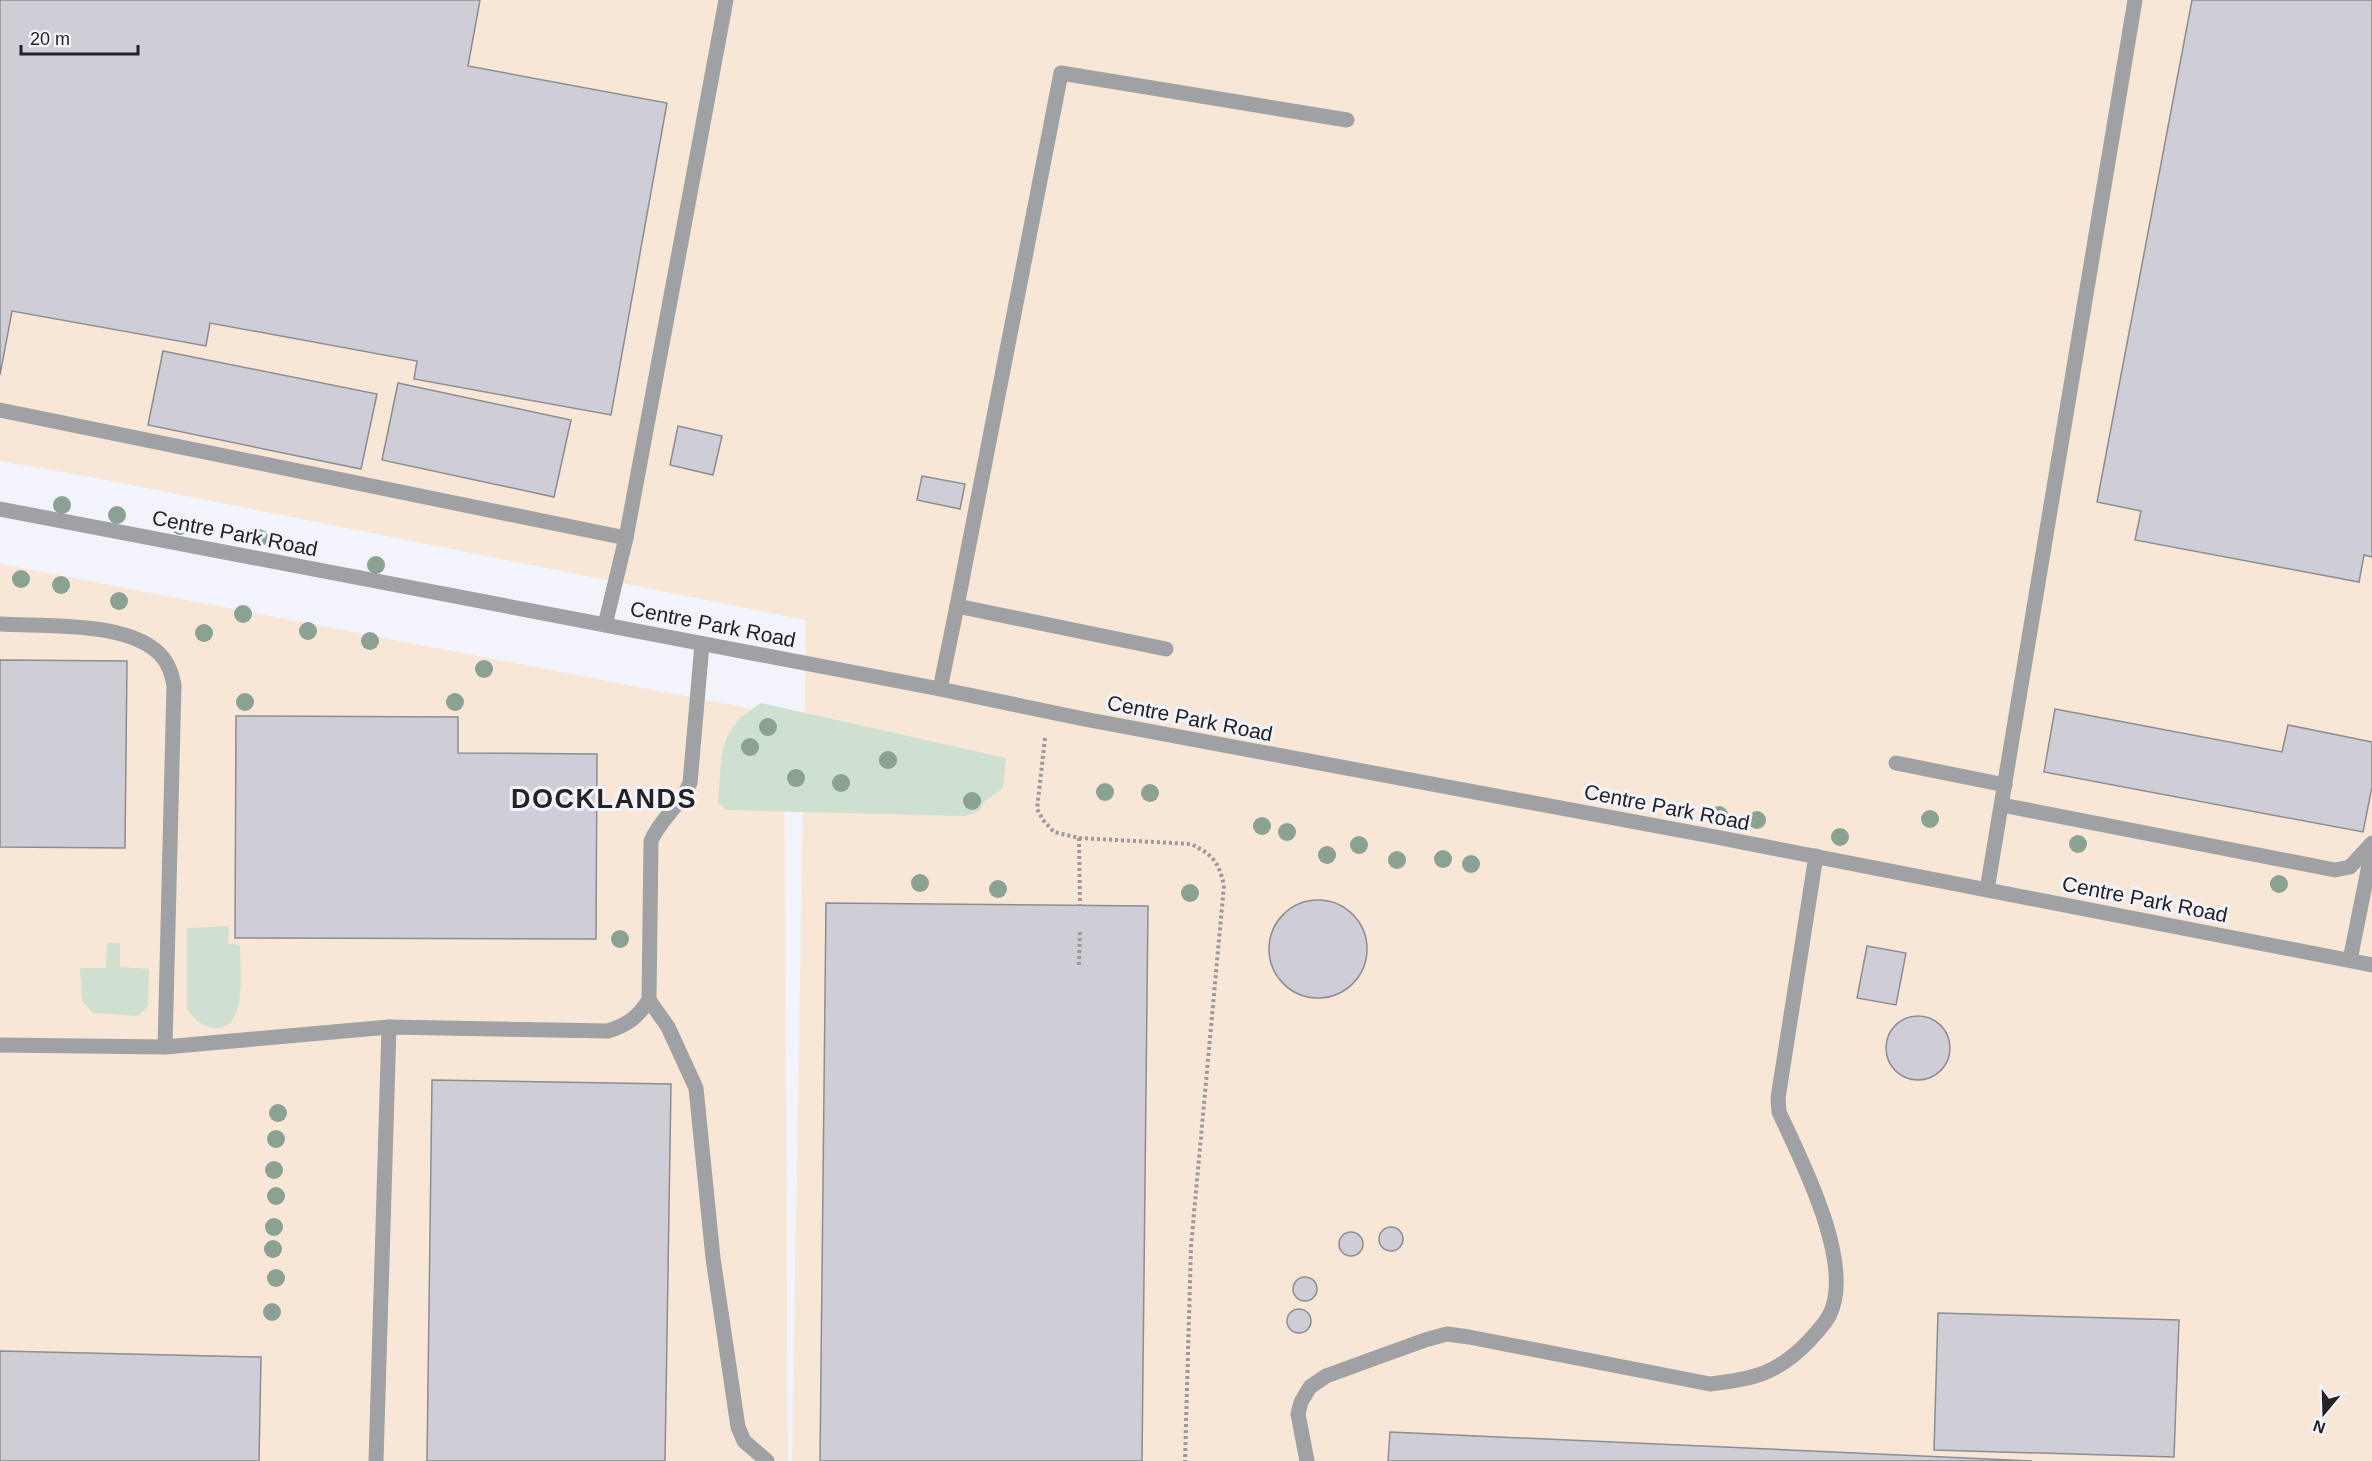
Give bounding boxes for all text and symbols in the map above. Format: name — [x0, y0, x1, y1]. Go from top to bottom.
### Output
scale bar — [21, 18, 138, 56]
text: 20 m — [30, 29, 70, 49]
street label: Centre Park Road — [150, 506, 320, 560]
street label: Centre Park Road — [628, 597, 798, 651]
street label: Centre Park Road — [1105, 691, 1275, 745]
street label: Centre Park Road — [1582, 780, 1752, 834]
district label: DOCKLANDS — [511, 784, 697, 814]
street label: Centre Park Road — [2060, 872, 2230, 926]
north arrow — [2294, 1383, 2354, 1443]
text: N — [2311, 1417, 2328, 1437]

